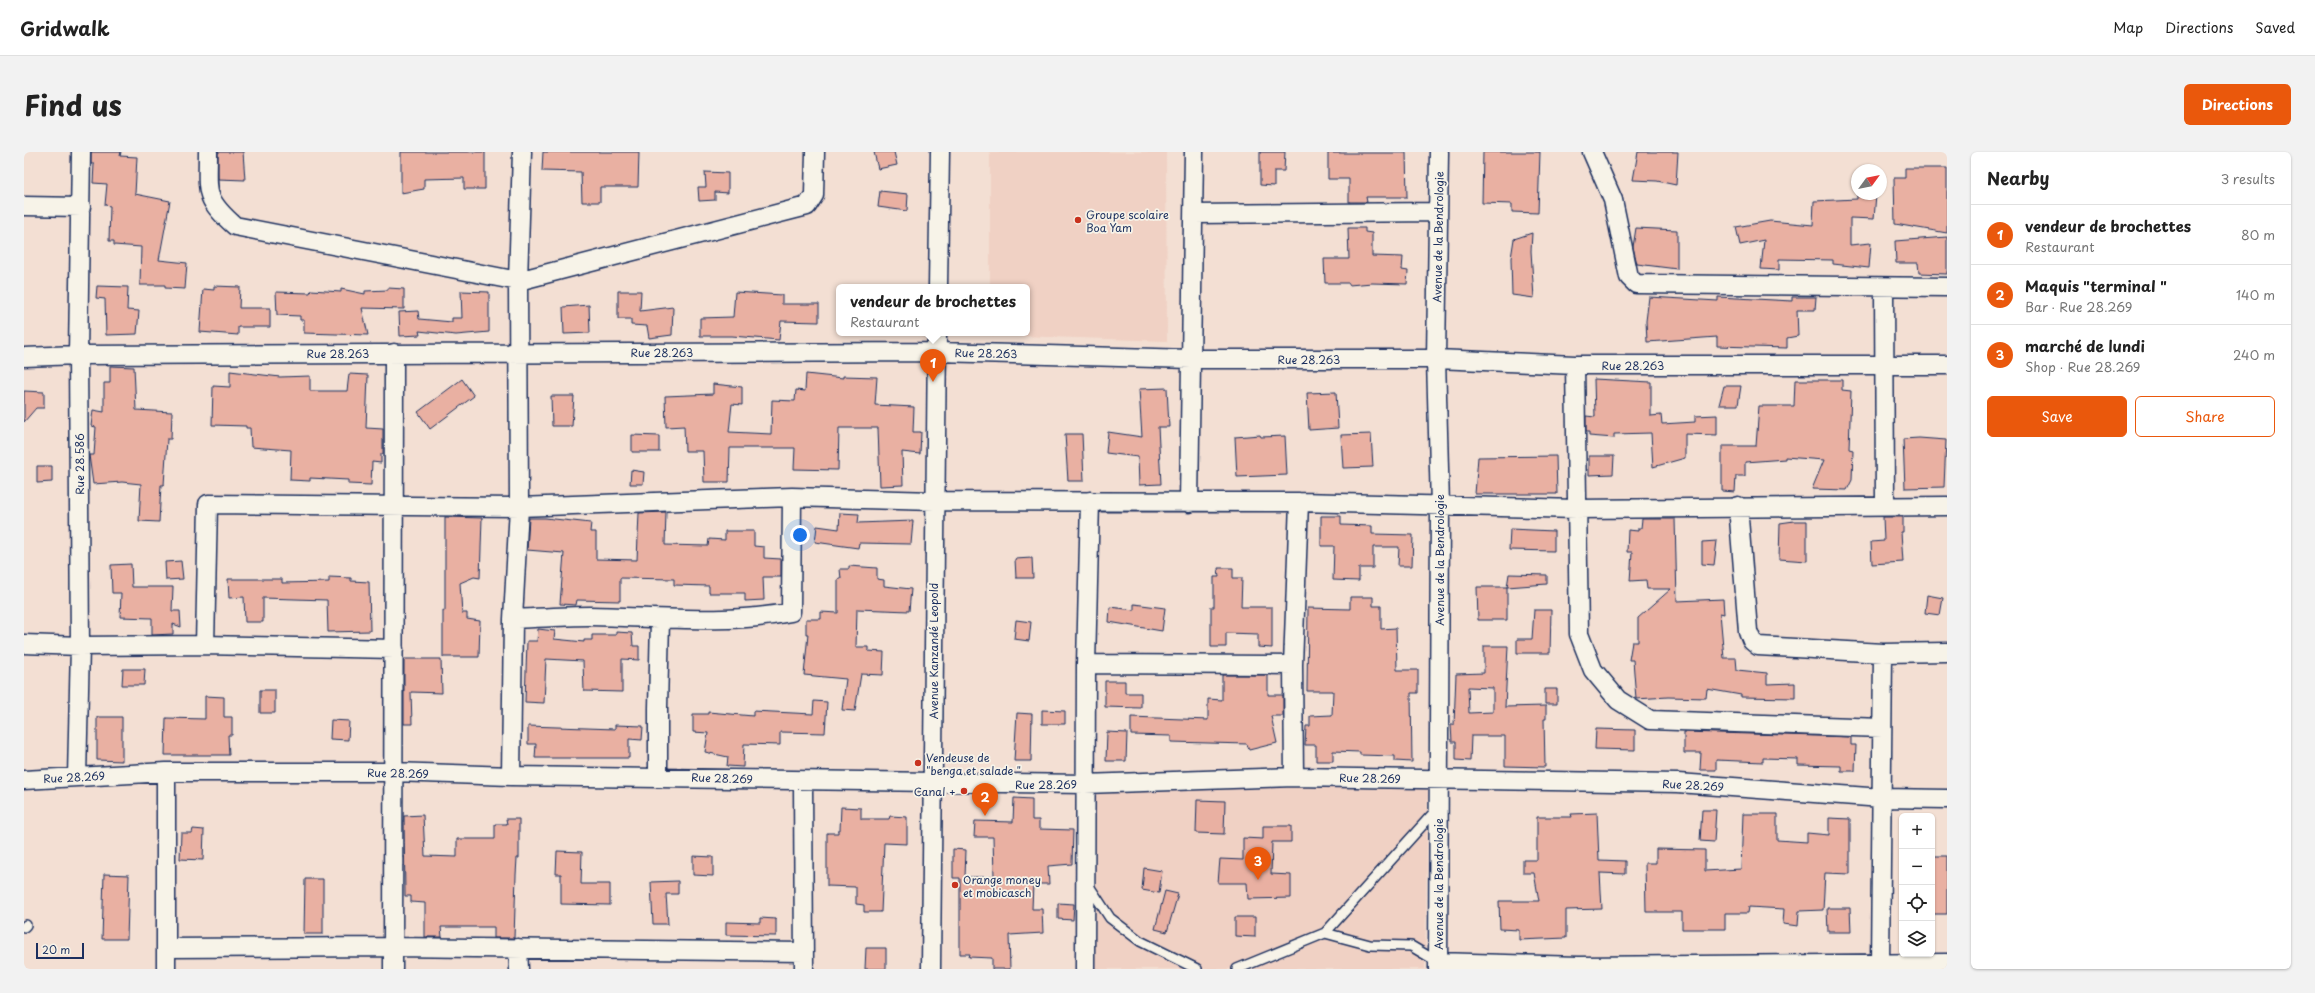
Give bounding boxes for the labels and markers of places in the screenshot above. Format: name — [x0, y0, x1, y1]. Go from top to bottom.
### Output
place label: Groupe scolaire Boa Yam — [1086, 206, 1169, 236]
marker: Groupe scolaire Boa Yam — [1073, 215, 1083, 225]
pin: 1 — [920, 349, 946, 382]
place label: Vendeuse de "benga et salade " — [926, 749, 1021, 779]
marker: Vendeuse de "benga et salade " — [913, 758, 923, 768]
place label: Canal + — [914, 783, 956, 800]
pin: 2 — [972, 783, 998, 816]
marker: Canal + — [959, 786, 969, 796]
pin: 3 — [1245, 847, 1271, 880]
place label: Orange money et mobicasch — [963, 871, 1041, 901]
marker: Orange money et mobicasch — [950, 880, 960, 890]

